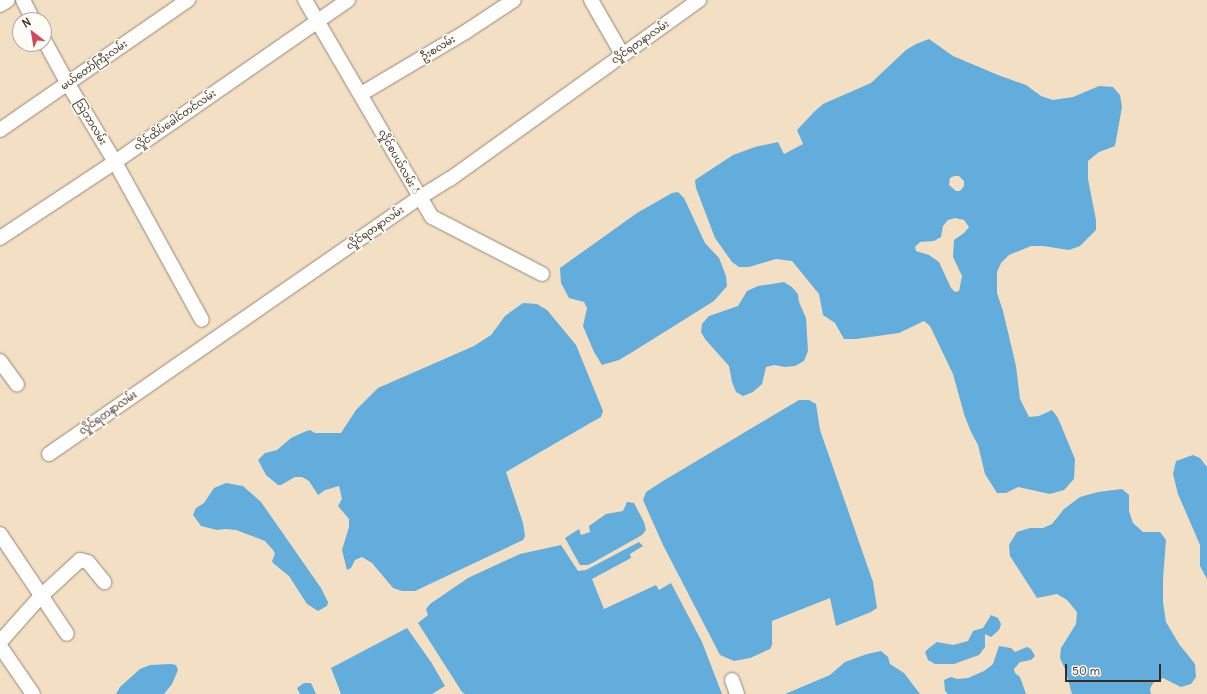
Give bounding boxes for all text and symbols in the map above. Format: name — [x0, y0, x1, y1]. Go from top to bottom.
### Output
north arrow — [12, 12, 52, 52]
text: N — [19, 15, 33, 31]
street label: လှိုင်ရတနာလမ်း — [609, 18, 671, 66]
street label: ဦးစလမ်း — [418, 33, 458, 63]
street label: မယ်တော်ကြီးလမ်း — [58, 38, 130, 92]
street label: လှိုင်ထိပ်ခေါင်တင်လမ်း — [132, 87, 218, 153]
street label: သြဘာလမ်း — [73, 97, 109, 147]
street label: လှိုင်စပယ်လမ်း ံ — [376, 127, 422, 197]
street label: လှိုင်ရတနာလမ်း — [344, 204, 406, 252]
street label: လှိုင်ရတနာလမ်း — [77, 389, 139, 437]
scale bar — [1067, 656, 1163, 682]
text: 50 m — [1072, 663, 1100, 678]

